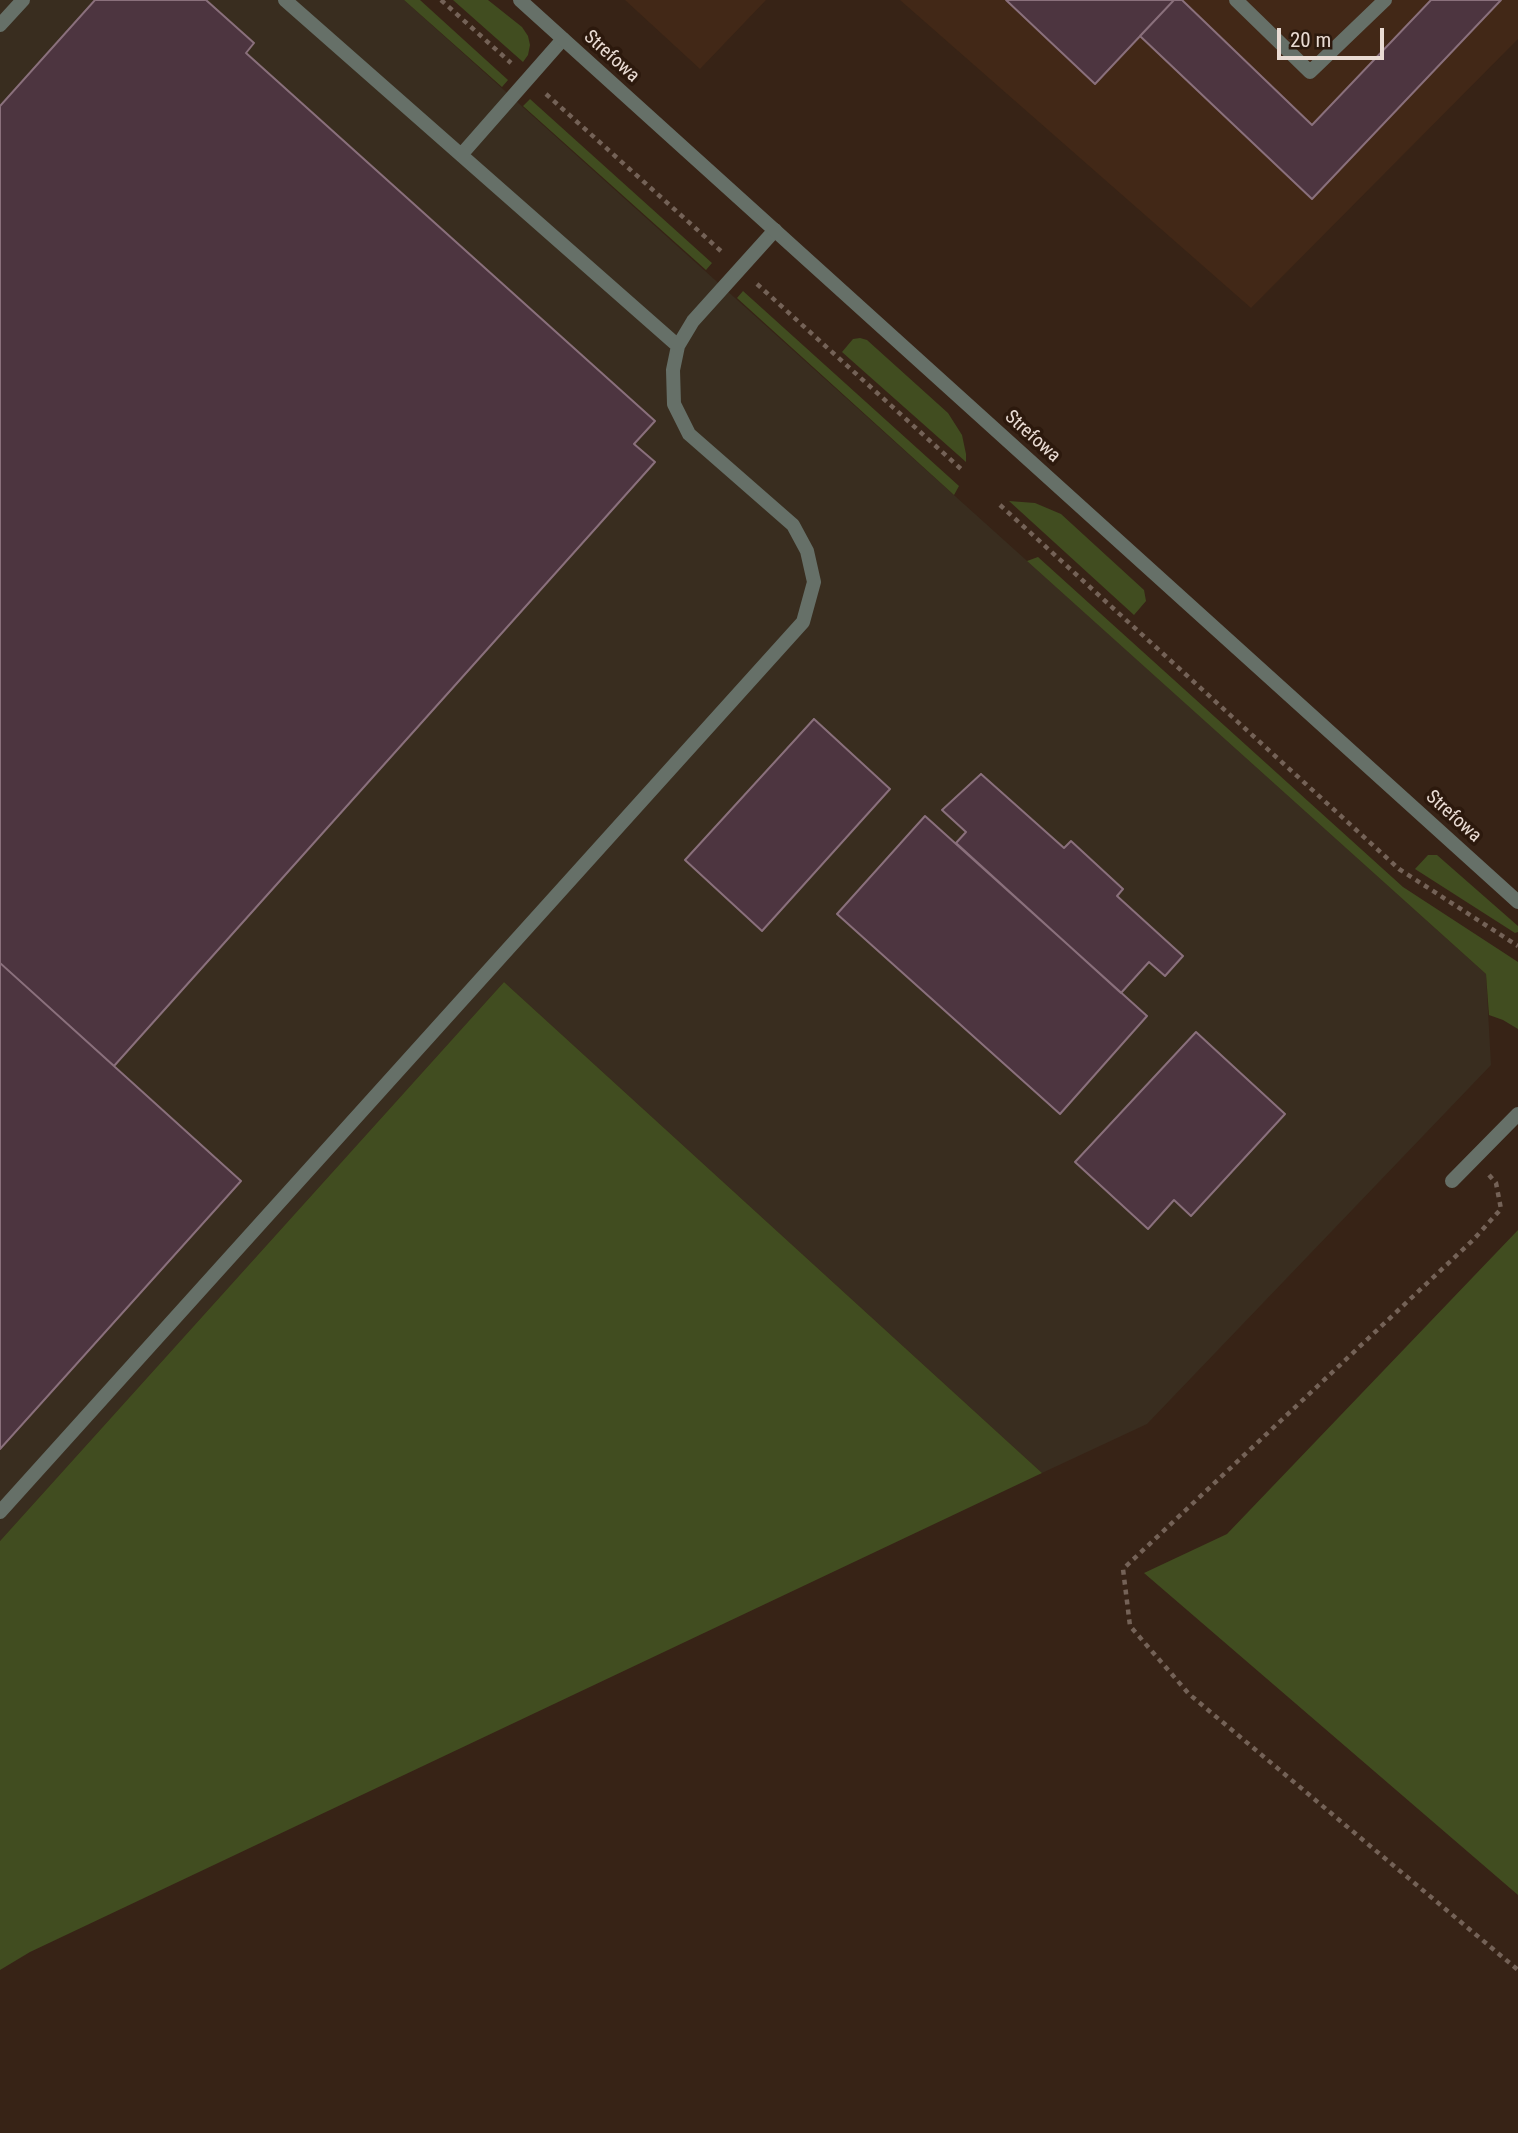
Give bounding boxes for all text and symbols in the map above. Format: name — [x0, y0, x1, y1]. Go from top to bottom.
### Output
scale bar — [1280, 14, 1387, 58]
street label: Strefowa — [578, 26, 644, 88]
text: 20 m — [1290, 28, 1331, 52]
street label: Strefowa — [999, 406, 1065, 468]
street label: Strefowa — [1420, 786, 1486, 848]

